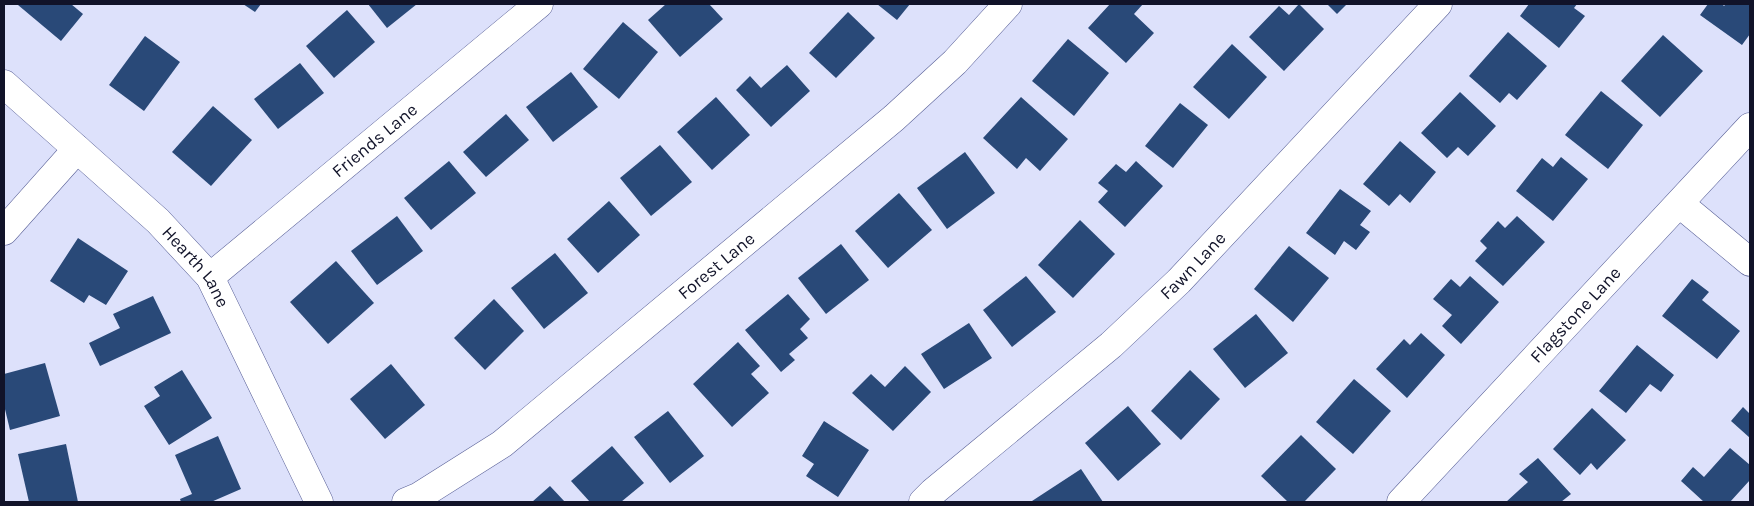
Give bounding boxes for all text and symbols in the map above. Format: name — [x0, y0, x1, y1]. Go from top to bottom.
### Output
street label: Friends Lane — [328, 99, 422, 182]
street label: Hearth Lane — [157, 221, 234, 311]
street label: Forest Lane — [673, 227, 759, 304]
street label: Fawn Lane — [1155, 227, 1230, 304]
street label: Flagstone Lane — [1525, 262, 1626, 367]

